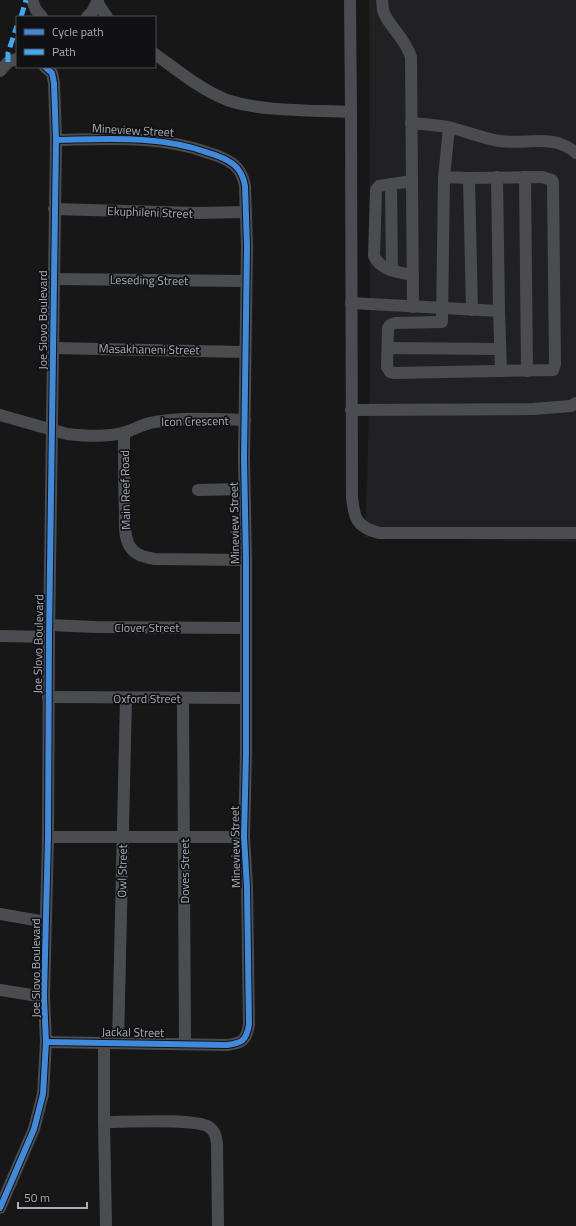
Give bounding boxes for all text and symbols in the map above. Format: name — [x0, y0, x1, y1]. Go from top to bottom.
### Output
legend — [16, 16, 156, 68]
text: Cycle path — [52, 22, 104, 41]
text: Path — [52, 42, 76, 61]
street label: Mineview Street — [91, 118, 175, 142]
street label: Ekuphileni Street — [107, 201, 194, 223]
street label: Joe Slovo Boulevard — [33, 270, 52, 370]
street label: Leseding Street — [110, 270, 189, 290]
street label: Masakhaneni Street — [98, 339, 200, 359]
street label: Icon Crescent — [161, 411, 230, 431]
street label: Main Reef Road — [115, 450, 135, 530]
street label: Mineview Street — [224, 481, 244, 564]
street label: Joe Slovo Boulevard — [28, 594, 48, 694]
street label: Clover Street — [115, 618, 180, 637]
street label: Oxford Street — [113, 689, 182, 708]
street label: Mineview Street — [225, 805, 245, 888]
street label: Doves Street — [175, 838, 194, 903]
street label: Owl Street — [112, 843, 132, 898]
street label: Joe Slovo Boulevard — [26, 918, 45, 1018]
street label: Jackal Street — [101, 1022, 165, 1042]
scale bar — [18, 1184, 87, 1210]
text: 50 m — [24, 1188, 50, 1207]

